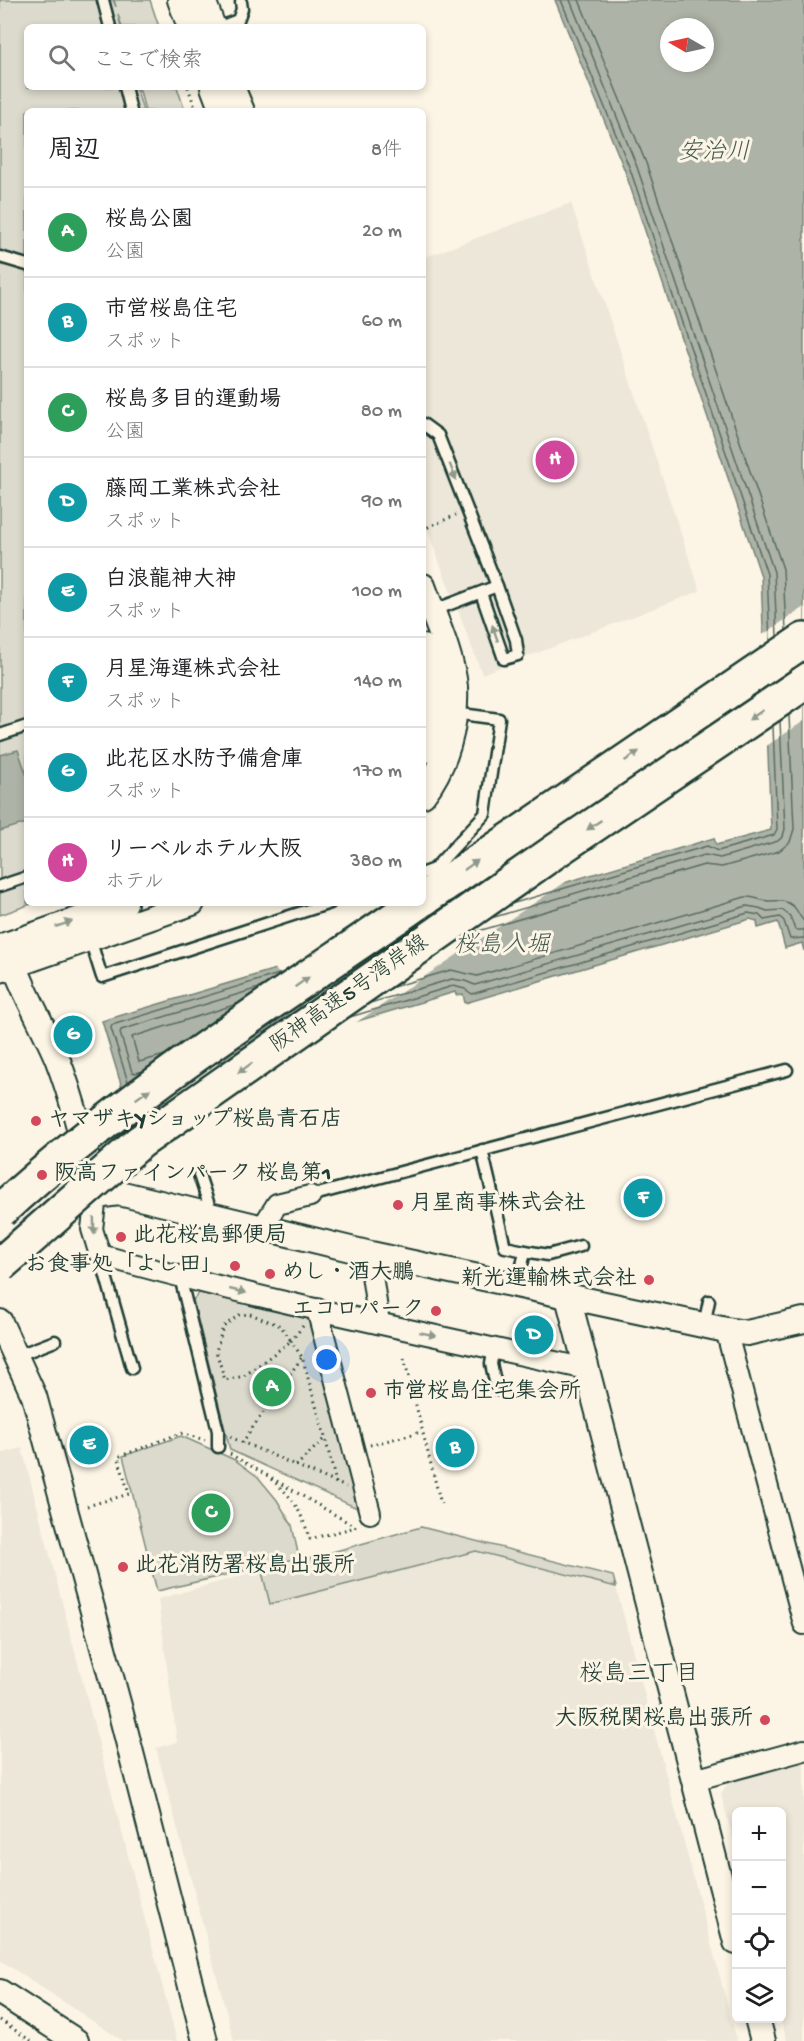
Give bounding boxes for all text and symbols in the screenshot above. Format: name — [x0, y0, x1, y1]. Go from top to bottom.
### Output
north arrow — [660, 18, 714, 72]
search box — [24, 24, 426, 90]
icon: search — [45, 41, 78, 74]
text: ここで検索 — [93, 49, 203, 75]
text: 周辺 — [48, 137, 100, 168]
water label: 安治川 — [678, 138, 750, 168]
text: 8件 — [371, 140, 402, 163]
text: 桜島公園 — [105, 208, 193, 234]
text: A — [62, 221, 73, 244]
text: 20 m — [362, 221, 402, 244]
text: 公園 — [105, 242, 145, 265]
text: 市営桜島住宅 — [105, 298, 237, 324]
text: B — [62, 311, 73, 334]
text: 60 m — [362, 311, 402, 334]
text: スポット — [105, 332, 185, 355]
text: 桜島多目的運動場 — [105, 388, 281, 414]
text: C — [62, 401, 73, 424]
text: 80 m — [361, 401, 402, 424]
text: 公園 — [105, 422, 145, 445]
pin: H — [536, 438, 574, 482]
one-way arrow — [449, 463, 458, 481]
text: 藤岡工業株式会社 — [105, 478, 281, 504]
text: D — [61, 491, 74, 514]
text: 90 m — [362, 491, 402, 514]
text: スポット — [105, 512, 185, 535]
text: 白浪龍神大神 — [105, 568, 237, 594]
text: E — [61, 581, 74, 604]
text: 100 m — [352, 581, 402, 604]
text: スポット — [105, 602, 185, 625]
one-way arrow — [489, 624, 499, 642]
text: 月星海運株式会社 — [105, 658, 281, 684]
text: F — [62, 671, 73, 694]
text: 140 m — [354, 671, 402, 694]
text: スポット — [105, 692, 185, 715]
one-way arrow — [747, 710, 764, 721]
text: 此花区水防予備倉庫 — [105, 748, 303, 774]
one-way arrow — [624, 750, 640, 762]
text: G — [61, 761, 74, 784]
text: 170 m — [353, 761, 402, 784]
text: スポット — [105, 782, 185, 805]
one-way arrow — [586, 819, 602, 830]
text: リーベルホテル大阪 — [105, 838, 302, 864]
text: H — [62, 851, 73, 874]
text: 380 m — [350, 851, 402, 874]
one-way arrow — [463, 860, 479, 871]
text: ホテル — [105, 872, 164, 895]
one-way arrow — [55, 919, 73, 929]
street label: 阪神高速5号湾岸線 — [265, 929, 434, 1059]
water label: 桜島入堀 — [454, 931, 552, 961]
one-way arrow — [294, 976, 310, 988]
pin: G — [54, 1012, 92, 1058]
one-way arrow — [237, 1062, 253, 1074]
one-way arrow — [134, 1088, 150, 1100]
place label: ヤマザキYショップ桜島青石店 — [48, 1107, 342, 1134]
marker: ヤマザキYショップ桜島青石店 — [29, 1114, 43, 1128]
place label: 阪高ファインパーク 桜島第1 — [54, 1161, 331, 1188]
marker: 阪高ファインパーク 桜島第1 — [35, 1168, 49, 1182]
pin: F — [624, 1176, 662, 1220]
place label: 月星商事株式会社 — [410, 1190, 586, 1218]
marker: 月星商事株式会社 — [391, 1198, 405, 1212]
one-way arrow — [89, 1217, 98, 1236]
place label: 此花桜島郵便局 — [133, 1223, 287, 1250]
marker: 此花桜島郵便局 — [114, 1230, 128, 1244]
place label: お食事処「よし田」 — [25, 1251, 223, 1279]
marker: お食事処「よし田」 — [228, 1259, 242, 1273]
place label: めし・酒大鵬 — [282, 1260, 414, 1287]
place label: 新光運輸株式会社 — [461, 1265, 637, 1293]
marker: めし・酒大鵬 — [263, 1267, 277, 1281]
marker: 新光運輸株式会社 — [642, 1273, 656, 1287]
one-way arrow — [229, 1287, 247, 1297]
place label: エコロパーク — [292, 1298, 424, 1324]
marker: エコロパーク — [429, 1304, 443, 1318]
pin: D — [514, 1312, 554, 1358]
one-way arrow — [419, 1330, 438, 1339]
your location — [312, 1345, 341, 1374]
pin: A — [252, 1364, 292, 1410]
place label: 市営桜島住宅集会所 — [383, 1378, 581, 1406]
marker: 市営桜島住宅集会所 — [364, 1386, 378, 1400]
pin: E — [70, 1422, 109, 1468]
pin: B — [436, 1426, 474, 1470]
pin: C — [192, 1490, 230, 1536]
place label: 此花消防署桜島出張所 — [135, 1553, 355, 1580]
marker: 此花消防署桜島出張所 — [116, 1560, 130, 1574]
district label: 桜島三丁目 — [579, 1660, 699, 1690]
place label: 大阪税関桜島出張所 — [555, 1706, 753, 1733]
marker: 大阪税関桜島出張所 — [758, 1713, 772, 1727]
map controls — [732, 1807, 786, 2023]
button: + — [732, 1807, 786, 1861]
button: − — [732, 1861, 786, 1915]
button: locate — [732, 1915, 786, 1969]
button: layers — [732, 1969, 786, 2023]

